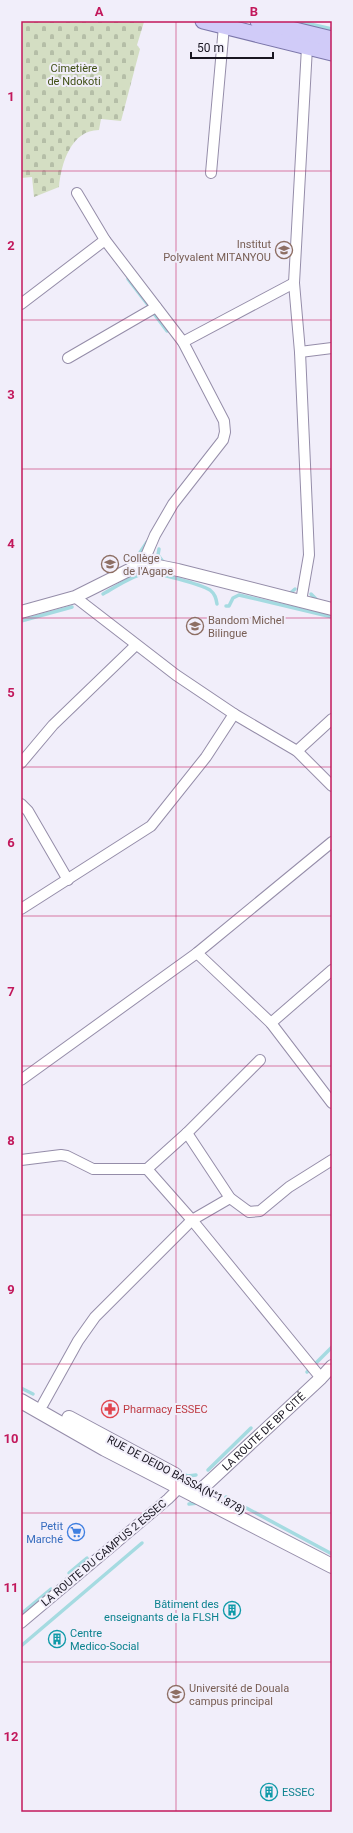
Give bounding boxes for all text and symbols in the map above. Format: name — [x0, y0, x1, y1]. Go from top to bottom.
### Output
text: A — [95, 4, 104, 19]
text: B — [250, 4, 258, 19]
scale bar — [191, 34, 273, 60]
text: 50 m — [197, 41, 224, 55]
park label: Cimetière de Ndokoti — [47, 62, 101, 88]
text: 1 — [7, 89, 15, 104]
text: 2 — [7, 238, 15, 253]
place label: Institut Polyvalent MITANYOU — [163, 238, 271, 264]
school or university icon: Institut Polyvalent MITANYOU — [274, 240, 294, 260]
text: 3 — [7, 387, 15, 402]
text: 4 — [7, 536, 15, 551]
place label: Collège de l'Agape — [123, 552, 173, 578]
school or university icon: Collège de l'Agape — [100, 554, 120, 574]
place label: Bandom Michel Bilingue — [208, 614, 284, 640]
school or university icon: Bandom Michel Bilingue — [185, 616, 205, 636]
text: 5 — [7, 685, 15, 700]
text: 6 — [7, 835, 15, 850]
text: 7 — [7, 984, 15, 999]
text: 8 — [7, 1133, 15, 1148]
text: 9 — [7, 1282, 15, 1297]
street label: LA ROUTE DE BP CITÉ — [219, 1390, 308, 1473]
pharmacy icon: Pharmacy ESSEC — [100, 1399, 120, 1419]
place label: Pharmacy ESSEC — [123, 1403, 208, 1416]
text: 10 — [4, 1431, 18, 1446]
street label: RUE DE DEIDO BASSA(N°1.878) — [105, 1433, 247, 1517]
street label: LA ROUTE DU CAMPUS 2 ESSEC — [39, 1497, 169, 1609]
place label: Petit Marché — [26, 1520, 63, 1546]
supermarket icon: Petit Marché — [66, 1522, 86, 1542]
text: 11 — [4, 1580, 18, 1595]
place label: Bâtiment des enseignants de la FLSH — [104, 1598, 219, 1624]
building icon: Bâtiment des enseignants de la FLSH — [222, 1600, 242, 1620]
place label: Centre Medico-Social — [70, 1627, 139, 1653]
building icon: Centre Medico-Social — [47, 1629, 67, 1649]
place label: Université de Douala campus principal — [189, 1682, 289, 1708]
school or university icon: Université de Douala campus principal — [166, 1684, 186, 1704]
text: 12 — [4, 1729, 18, 1744]
building icon: ESSEC — [259, 1782, 279, 1802]
place label: ESSEC — [282, 1786, 315, 1799]

